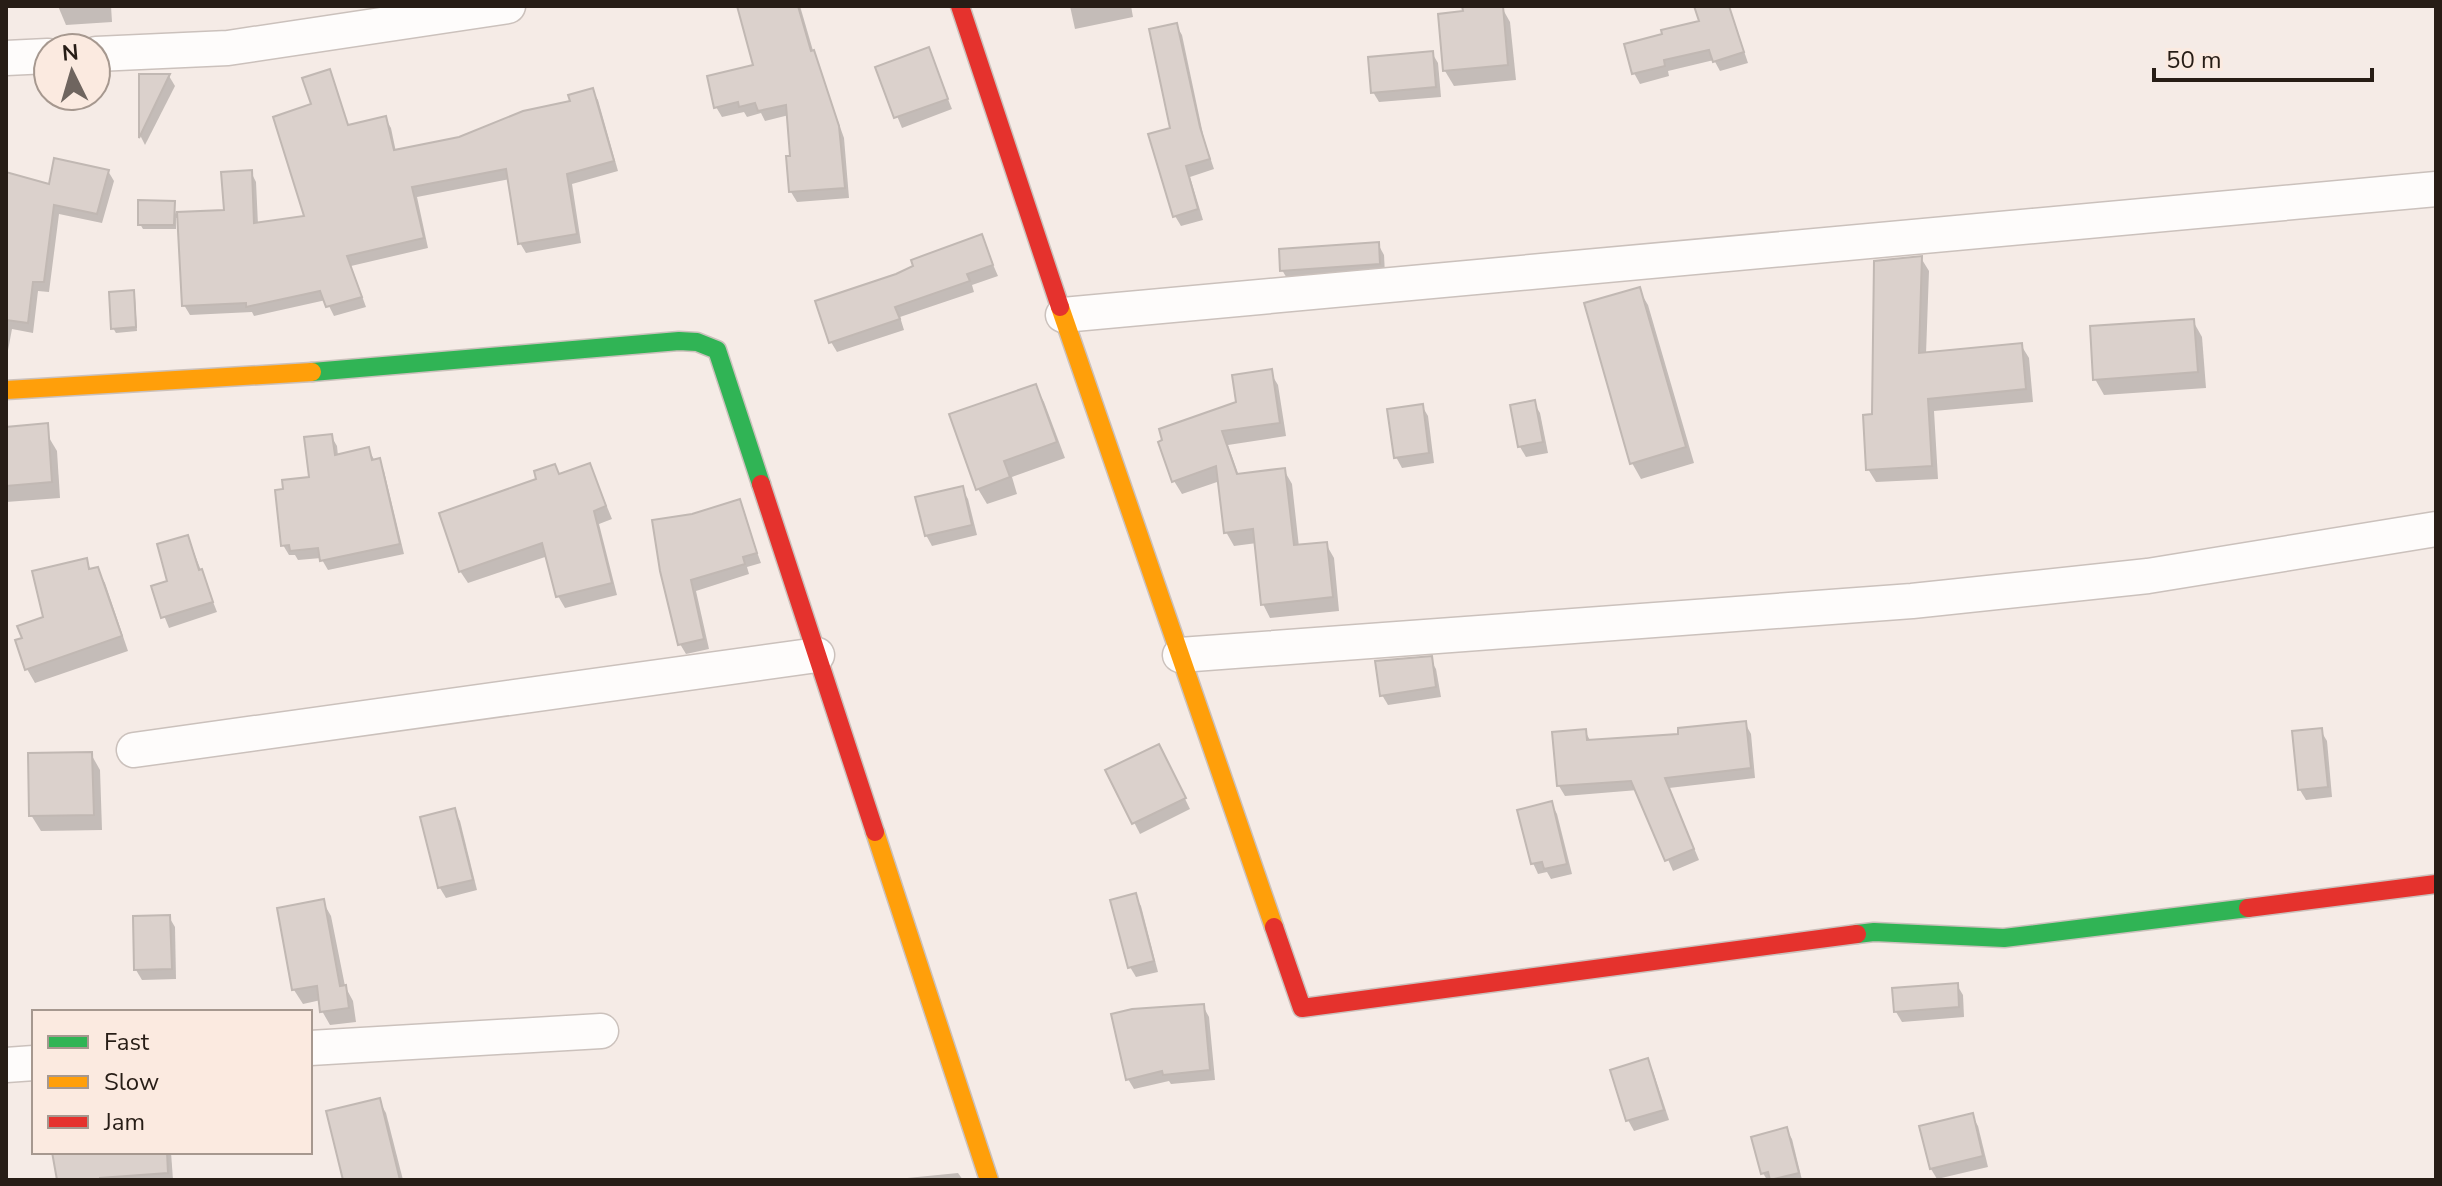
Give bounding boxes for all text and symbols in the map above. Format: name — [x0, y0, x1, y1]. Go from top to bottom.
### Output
north arrow — [32, 32, 112, 112]
scale bar — [2154, 32, 2372, 82]
text: N — [61, 37, 80, 69]
text: 50 m — [2166, 44, 2222, 76]
legend — [32, 1010, 312, 1154]
text: Fast — [104, 1026, 150, 1058]
text: Slow — [104, 1066, 159, 1098]
text: Jam — [103, 1106, 145, 1138]

